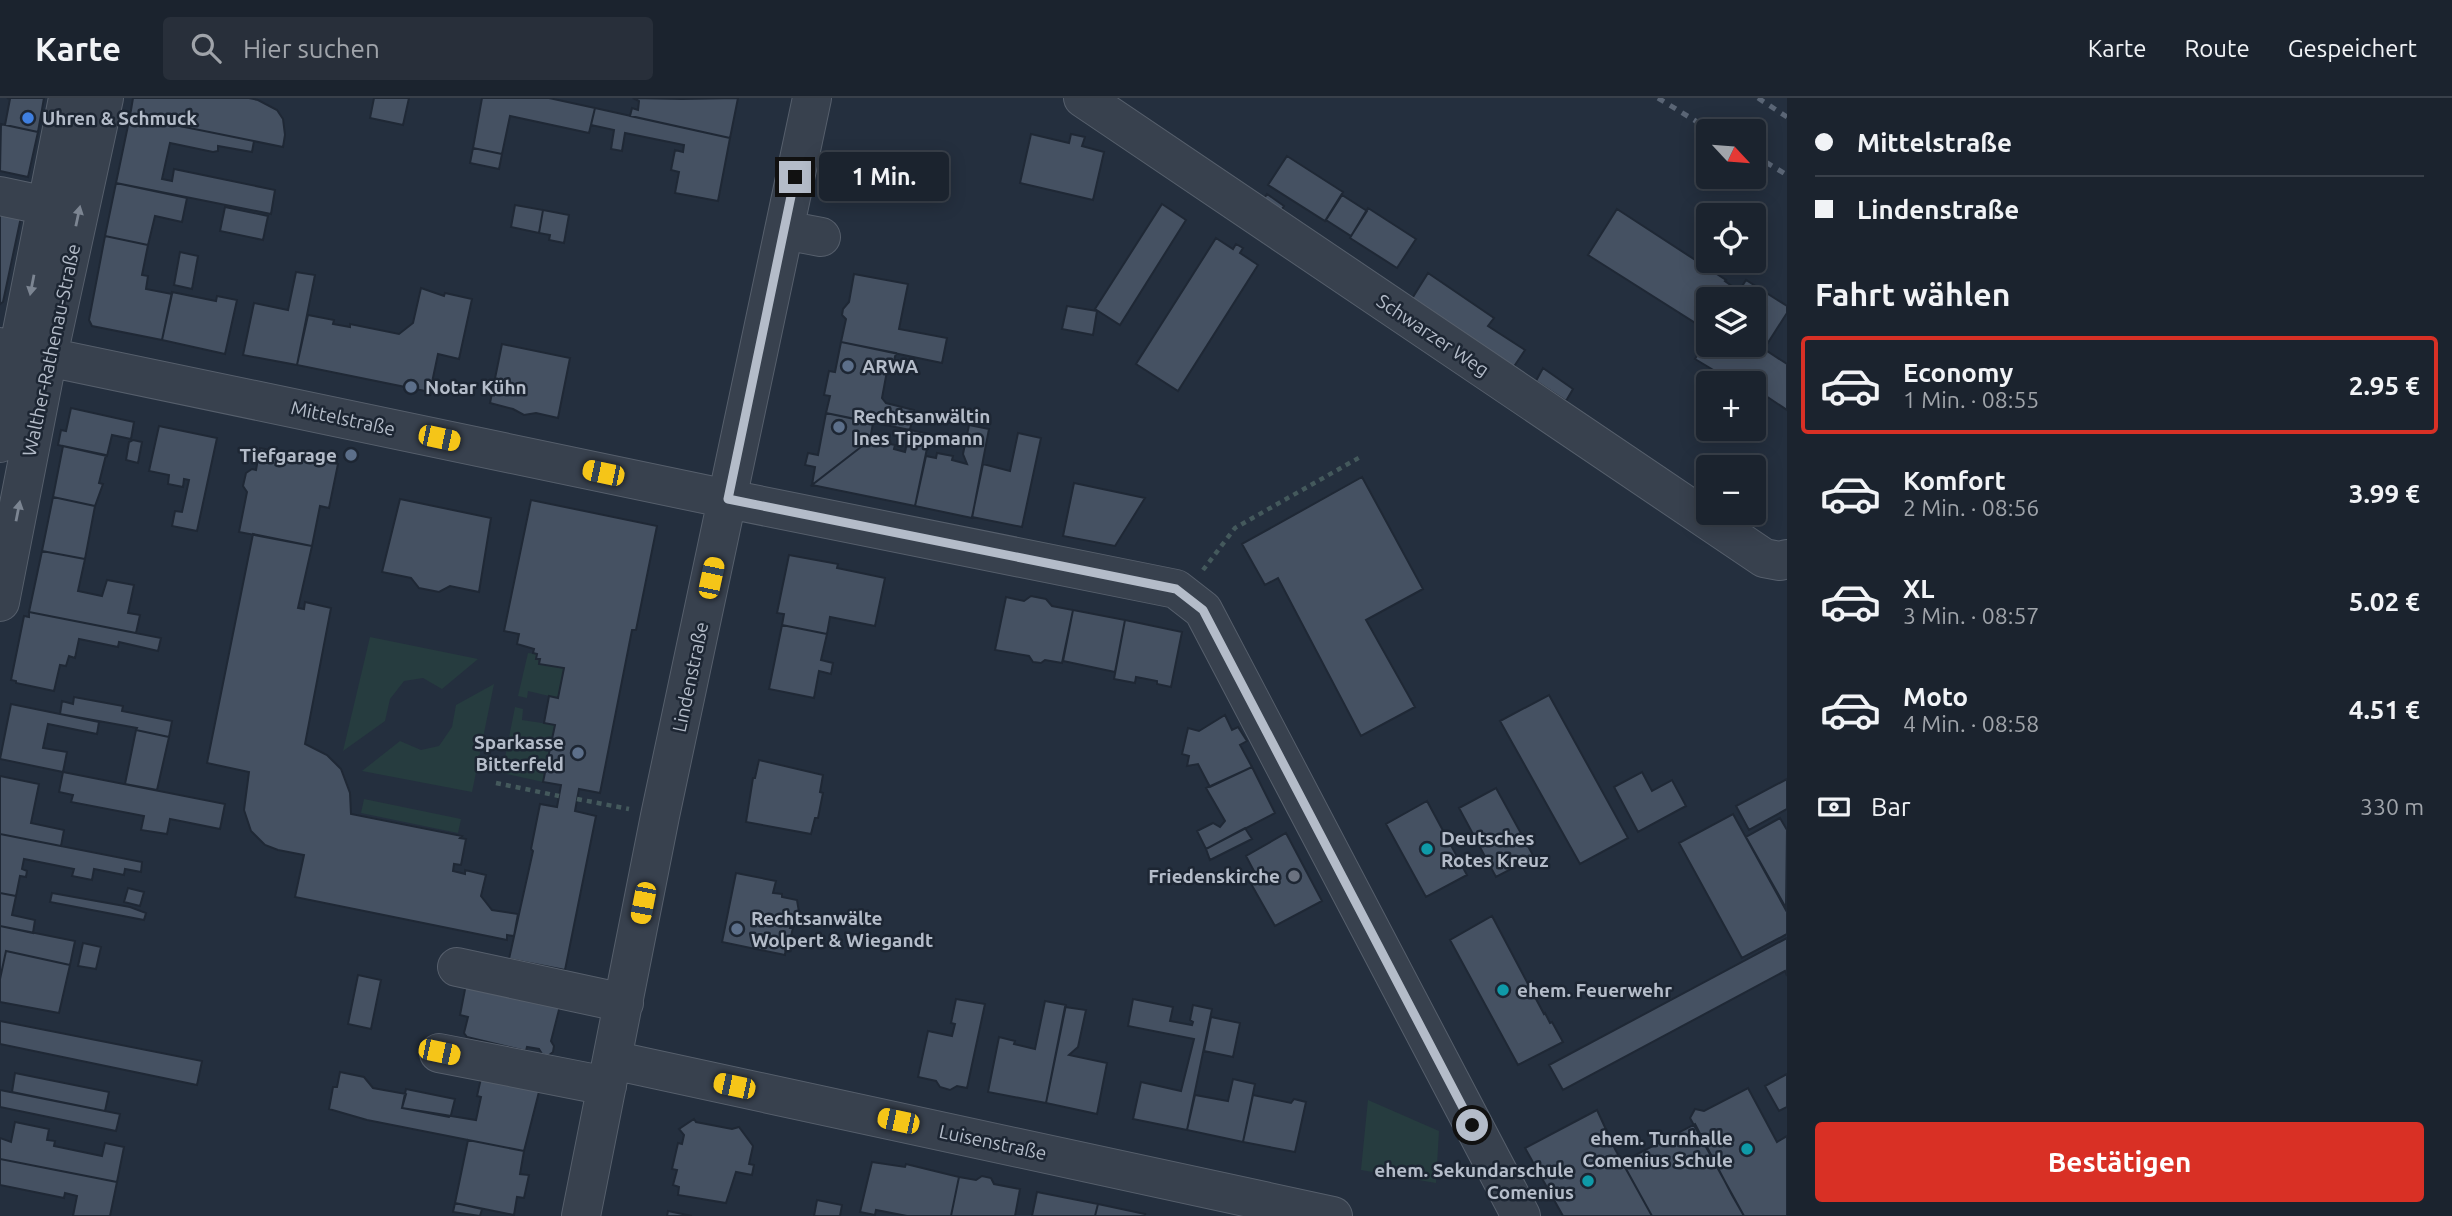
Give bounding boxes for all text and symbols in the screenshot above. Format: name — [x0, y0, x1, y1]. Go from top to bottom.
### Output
search box — [163, 17, 653, 80]
icon: search — [187, 29, 225, 67]
text: Karte — [35, 30, 121, 67]
text: Hier suchen — [243, 34, 380, 63]
text: Karte — [2088, 35, 2146, 62]
text: Route — [2184, 35, 2250, 62]
text: Gespeichert — [2288, 35, 2417, 62]
place label: Uhren & Schmuck — [42, 107, 197, 129]
marker: Uhren & Schmuck — [20, 110, 36, 126]
north arrow — [1696, 119, 1766, 189]
map controls — [1696, 119, 1766, 525]
text: Mittelstraße — [1857, 128, 2012, 157]
callout: 1 Min. — [820, 153, 949, 202]
route end — [779, 161, 811, 193]
text: 1 Min. — [852, 164, 916, 189]
text: Lindenstraße — [1857, 195, 2019, 224]
button: locate — [1696, 203, 1766, 273]
one-way arrow — [73, 205, 84, 227]
street label: Walther-Rathenau-Straße — [18, 242, 84, 458]
one-way arrow — [26, 274, 37, 296]
text: Fahrt wählen — [1815, 276, 2010, 312]
button: layers — [1696, 287, 1766, 357]
street label: Schwarzer Weg — [1373, 289, 1493, 381]
icon: car — [1819, 354, 1882, 417]
place label: ARWA — [862, 355, 919, 377]
marker: ARWA — [840, 358, 856, 374]
text: Economy — [1903, 358, 2013, 387]
button: + — [1696, 371, 1766, 441]
text: 2.95 € — [2349, 371, 2420, 400]
place label: Notar Kühn — [425, 376, 527, 398]
marker: Notar Kühn — [403, 379, 419, 395]
text: 1 Min. · 08:55 — [1903, 387, 2039, 412]
street label: Mittelstraße — [289, 396, 397, 440]
place label: Rechtsanwältin Ines Tippmann — [853, 405, 990, 449]
marker: Rechtsanwältin Ines Tippmann — [831, 419, 847, 435]
car — [417, 423, 462, 453]
place label: Tiefgarage — [240, 444, 337, 466]
marker: Tiefgarage — [343, 447, 359, 463]
button: − — [1696, 455, 1766, 525]
car — [581, 458, 626, 488]
icon: car — [1819, 462, 1882, 525]
text: Komfort — [1903, 466, 2006, 495]
text: 3.99 € — [2349, 479, 2420, 508]
text: 2 Min. · 08:56 — [1903, 495, 2039, 520]
one-way arrow — [12, 500, 23, 522]
car — [697, 555, 726, 601]
icon: car — [1819, 570, 1882, 633]
text: XL — [1903, 574, 1934, 603]
text: 5.02 € — [2349, 587, 2420, 616]
text: 3 Min. · 08:57 — [1903, 603, 2039, 628]
street label: Lindenstraße — [668, 620, 712, 734]
icon: car — [1819, 678, 1882, 741]
text: Moto — [1903, 682, 1968, 711]
text: 4.51 € — [2349, 695, 2420, 724]
text: 4 Min. · 08:58 — [1903, 711, 2039, 736]
place label: Sparkasse Bitterfeld — [474, 731, 564, 775]
marker: Sparkasse Bitterfeld — [570, 745, 586, 761]
icon: cash — [1815, 788, 1853, 826]
text: Bar — [1871, 792, 1911, 821]
text: 330 m — [2360, 794, 2424, 819]
place label: Deutsches Rotes Kreuz — [1441, 827, 1549, 871]
marker: Deutsches Rotes Kreuz — [1419, 841, 1435, 857]
place label: Friedenskirche — [1148, 865, 1280, 887]
marker: Friedenskirche — [1286, 868, 1302, 884]
car — [629, 880, 658, 926]
place label: Rechtsanwälte Wolpert & Wiegandt — [751, 907, 933, 951]
marker: Rechtsanwälte Wolpert & Wiegandt — [729, 921, 745, 937]
place label: ehem. Feuerwehr — [1517, 979, 1672, 1001]
marker: ehem. Feuerwehr — [1495, 982, 1511, 998]
car — [417, 1037, 462, 1067]
car — [712, 1071, 757, 1101]
car — [876, 1106, 921, 1136]
route start — [1456, 1109, 1488, 1141]
street label: Luisenstraße — [937, 1120, 1049, 1164]
button: Bestätigen — [1815, 1122, 2424, 1202]
place label: ehem. Turnhalle Comenius Schule — [1582, 1127, 1733, 1171]
marker: ehem. Turnhalle Comenius Schule — [1739, 1141, 1755, 1157]
place label: ehem. Sekundarschule Comenius — [1374, 1159, 1574, 1203]
marker: ehem. Sekundarschule Comenius — [1580, 1173, 1596, 1189]

